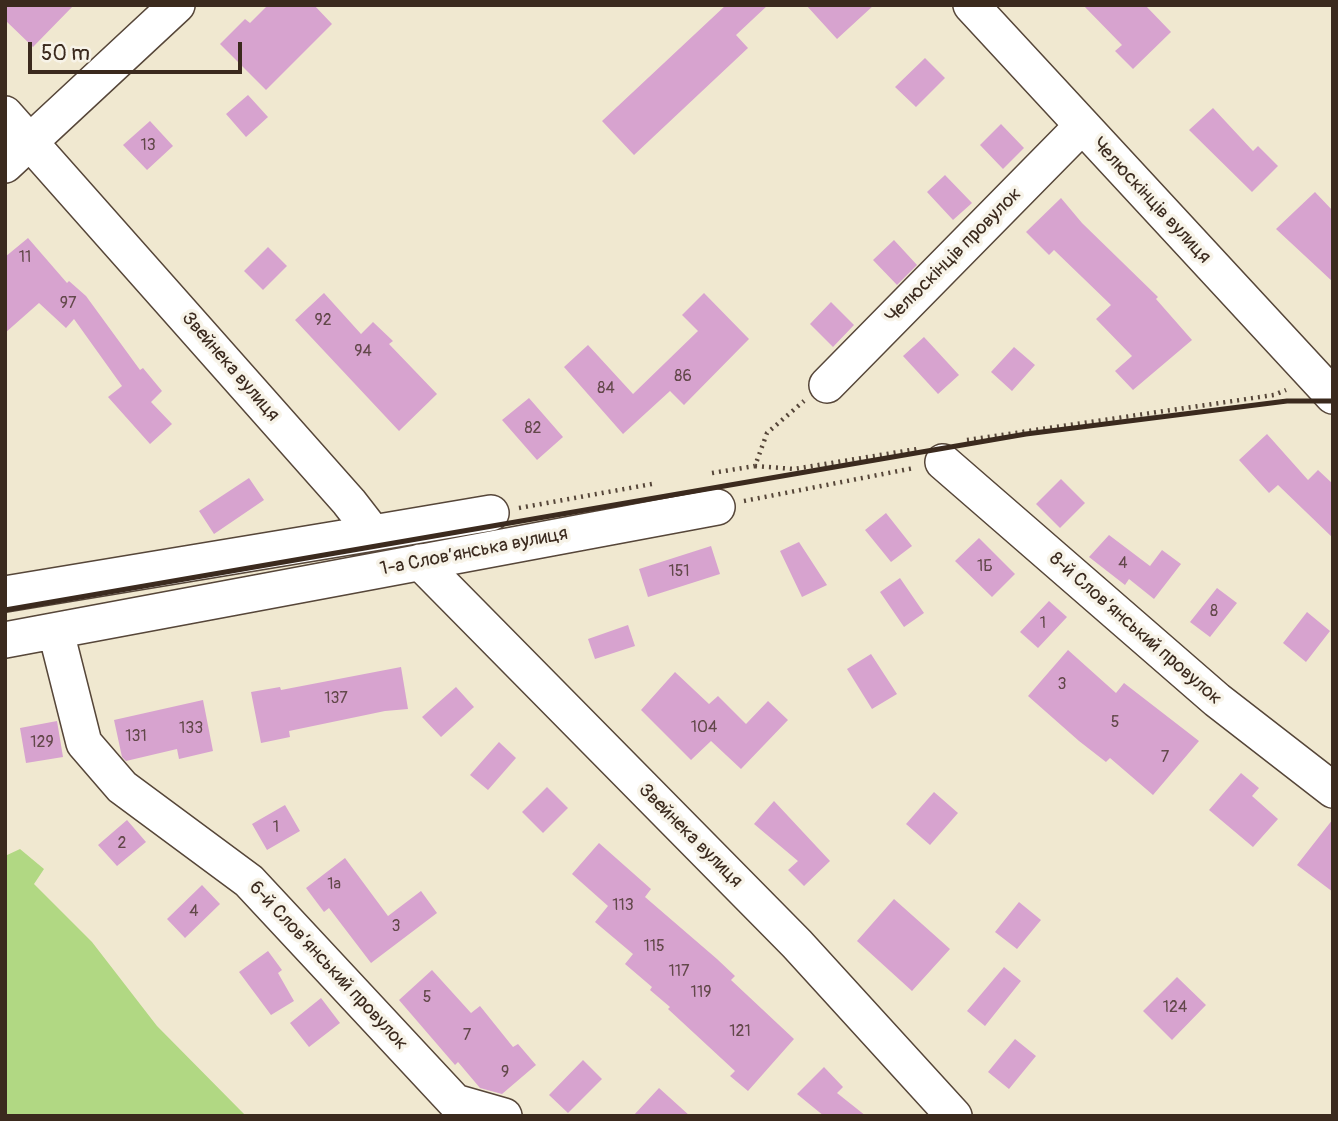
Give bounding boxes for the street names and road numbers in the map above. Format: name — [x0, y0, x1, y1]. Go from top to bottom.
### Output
street label: Челюскінців вулиця — [1087, 133, 1215, 269]
street label: Челюскінців провулок — [881, 183, 1027, 329]
street label: Звейнека вулиця — [176, 308, 284, 426]
street label: 1-а Слов’янська вулиця — [378, 523, 570, 581]
street label: 8-й Слов’янський провулок — [1044, 548, 1226, 710]
street label: Звейнека вулиця — [633, 779, 747, 893]
street label: 6-й Слов’янський провулок — [244, 877, 412, 1055]

